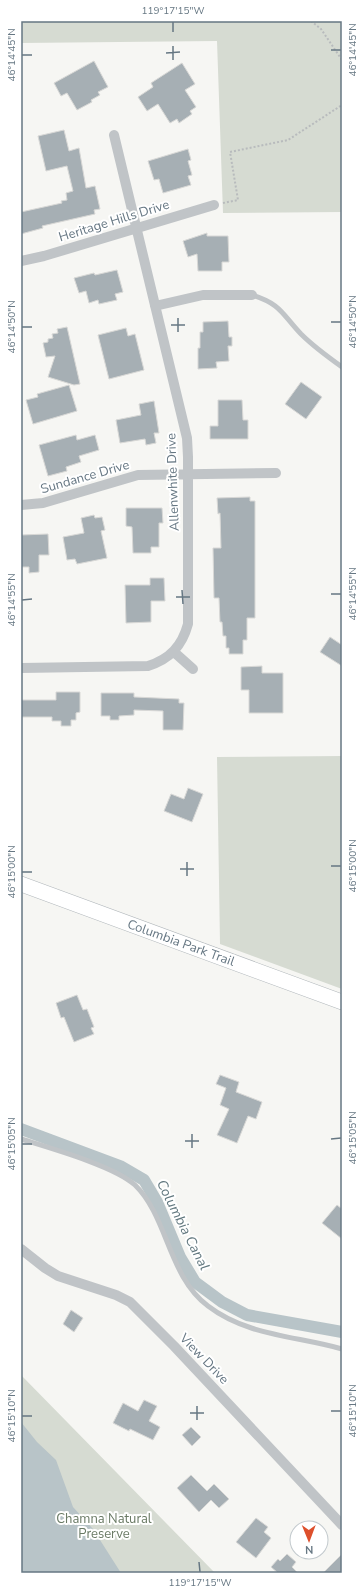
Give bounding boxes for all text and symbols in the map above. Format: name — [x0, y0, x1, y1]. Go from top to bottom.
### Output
text: 119°17'15"W — [142, 4, 204, 18]
text: 46°14'45"N — [346, 23, 360, 77]
text: 46°14'45"N — [5, 28, 19, 82]
street label: Heritage Hills Drive — [56, 196, 172, 246]
text: 46°14'50"N — [346, 295, 360, 349]
text: 46°14'50"N — [5, 300, 19, 354]
street label: Allenwhite Drive — [162, 433, 184, 531]
street label: Sundance Drive — [39, 456, 132, 498]
text: 46°14'55"N — [346, 567, 360, 621]
text: 46°14'55"N — [5, 573, 19, 627]
text: 46°15'00"N — [346, 839, 360, 893]
text: 46°15'00"N — [5, 845, 19, 899]
street label: Columbia Park Trail — [125, 915, 237, 971]
text: 46°15'05"N — [346, 1111, 360, 1165]
text: 46°15'05"N — [5, 1117, 19, 1171]
water label: Columbia Canal — [152, 1176, 214, 1274]
street label: View Drive — [175, 1329, 233, 1388]
text: 46°15'10"N — [346, 1384, 360, 1438]
text: 46°15'10"N — [5, 1389, 19, 1443]
park label: Chamna Natural Preserve — [56, 1510, 152, 1543]
north arrow — [289, 1520, 329, 1560]
text: N — [305, 1542, 313, 1557]
text: 119°17'15"W — [169, 1576, 231, 1590]

